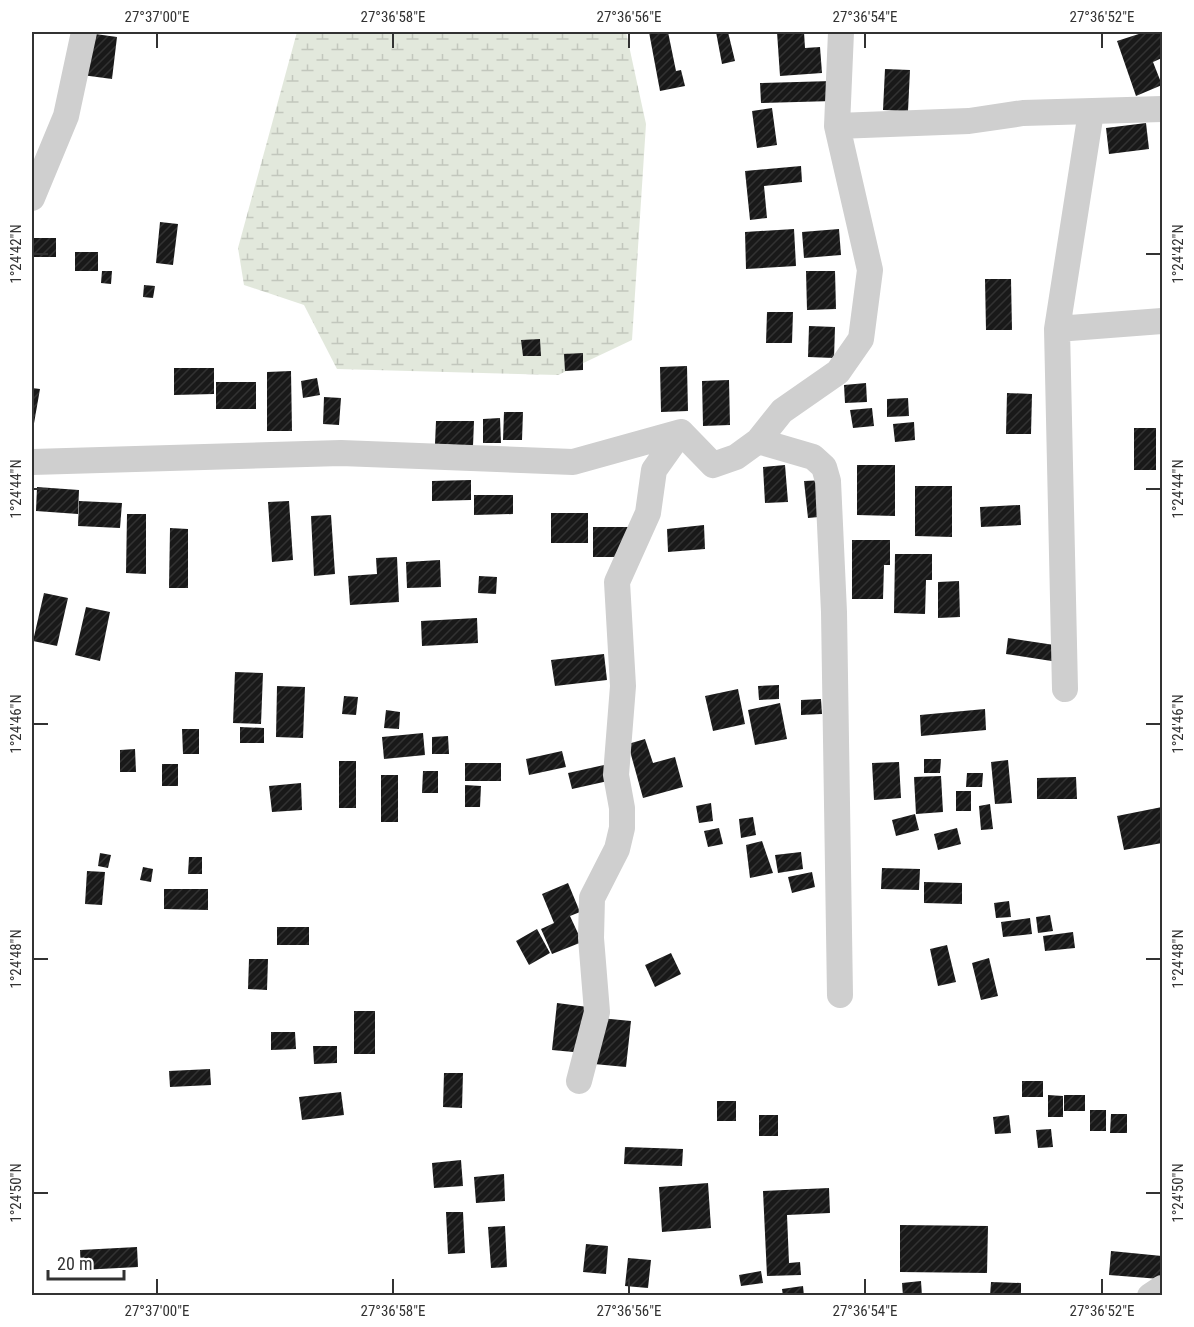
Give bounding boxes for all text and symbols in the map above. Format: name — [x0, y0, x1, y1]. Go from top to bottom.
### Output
text: 27°37'00"E — [125, 8, 189, 26]
text: 27°36'58"E — [361, 8, 425, 26]
text: 27°36'56"E — [597, 8, 661, 26]
text: 27°36'54"E — [833, 8, 897, 26]
text: 27°36'52"E — [1070, 8, 1134, 26]
text: 1°24'42"N — [7, 224, 25, 284]
text: 1°24'42"N — [1169, 224, 1187, 284]
text: 1°24'44"N — [7, 459, 25, 519]
text: 1°24'44"N — [1169, 459, 1187, 519]
text: 1°24'46"N — [7, 694, 25, 754]
text: 1°24'46"N — [1169, 694, 1187, 754]
text: 1°24'48"N — [7, 929, 25, 989]
text: 1°24'48"N — [1169, 929, 1187, 989]
text: 1°24'50"N — [7, 1163, 25, 1223]
text: 1°24'50"N — [1169, 1163, 1187, 1223]
scale bar — [48, 1243, 124, 1281]
text: 20 m — [57, 1253, 92, 1274]
text: 27°37'00"E — [125, 1302, 189, 1320]
text: 27°36'58"E — [361, 1302, 425, 1320]
text: 27°36'56"E — [597, 1302, 661, 1320]
text: 27°36'54"E — [833, 1302, 897, 1320]
text: 27°36'52"E — [1070, 1302, 1134, 1320]

